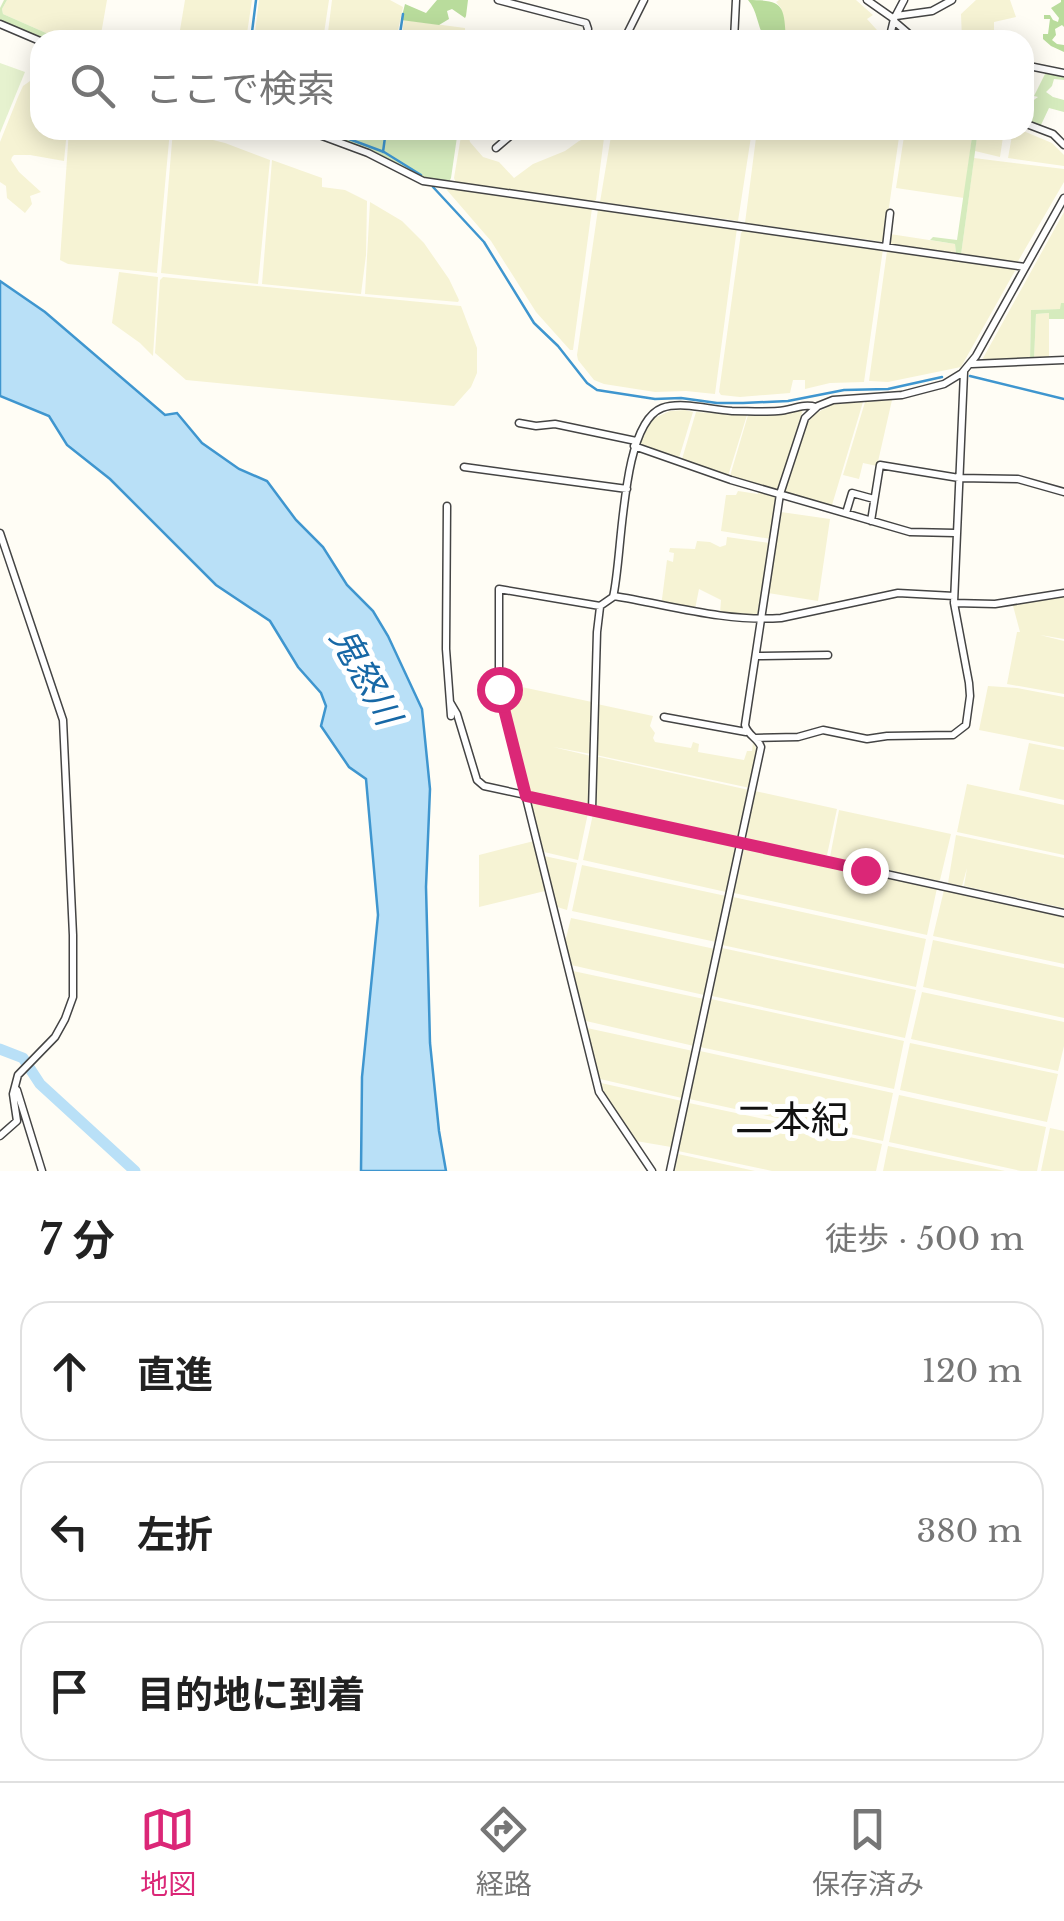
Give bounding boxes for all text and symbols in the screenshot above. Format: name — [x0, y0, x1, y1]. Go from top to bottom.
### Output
search box — [30, 30, 1034, 140]
icon: search — [65, 58, 120, 113]
text: ここで検索 — [145, 65, 335, 112]
water label: 鬼怒川 — [322, 620, 412, 736]
route start — [477, 667, 523, 713]
route end — [843, 848, 889, 894]
district label: 二本紀 — [735, 1096, 849, 1143]
text: 7 分 — [40, 1214, 115, 1266]
text: 徒歩 · 500 m — [825, 1219, 1024, 1259]
icon: ahead — [42, 1344, 97, 1399]
text: 直進 — [137, 1351, 213, 1398]
text: 120 m — [922, 1351, 1022, 1391]
icon: left — [42, 1504, 97, 1559]
text: 左折 — [137, 1511, 213, 1558]
text: 380 m — [917, 1511, 1022, 1551]
icon: arrive — [42, 1664, 97, 1719]
text: 目的地に到着 — [137, 1671, 365, 1718]
tab: 地図 — [140, 1802, 196, 1902]
tab: 経路 — [476, 1802, 532, 1902]
tab: 保存済み — [812, 1802, 924, 1902]

